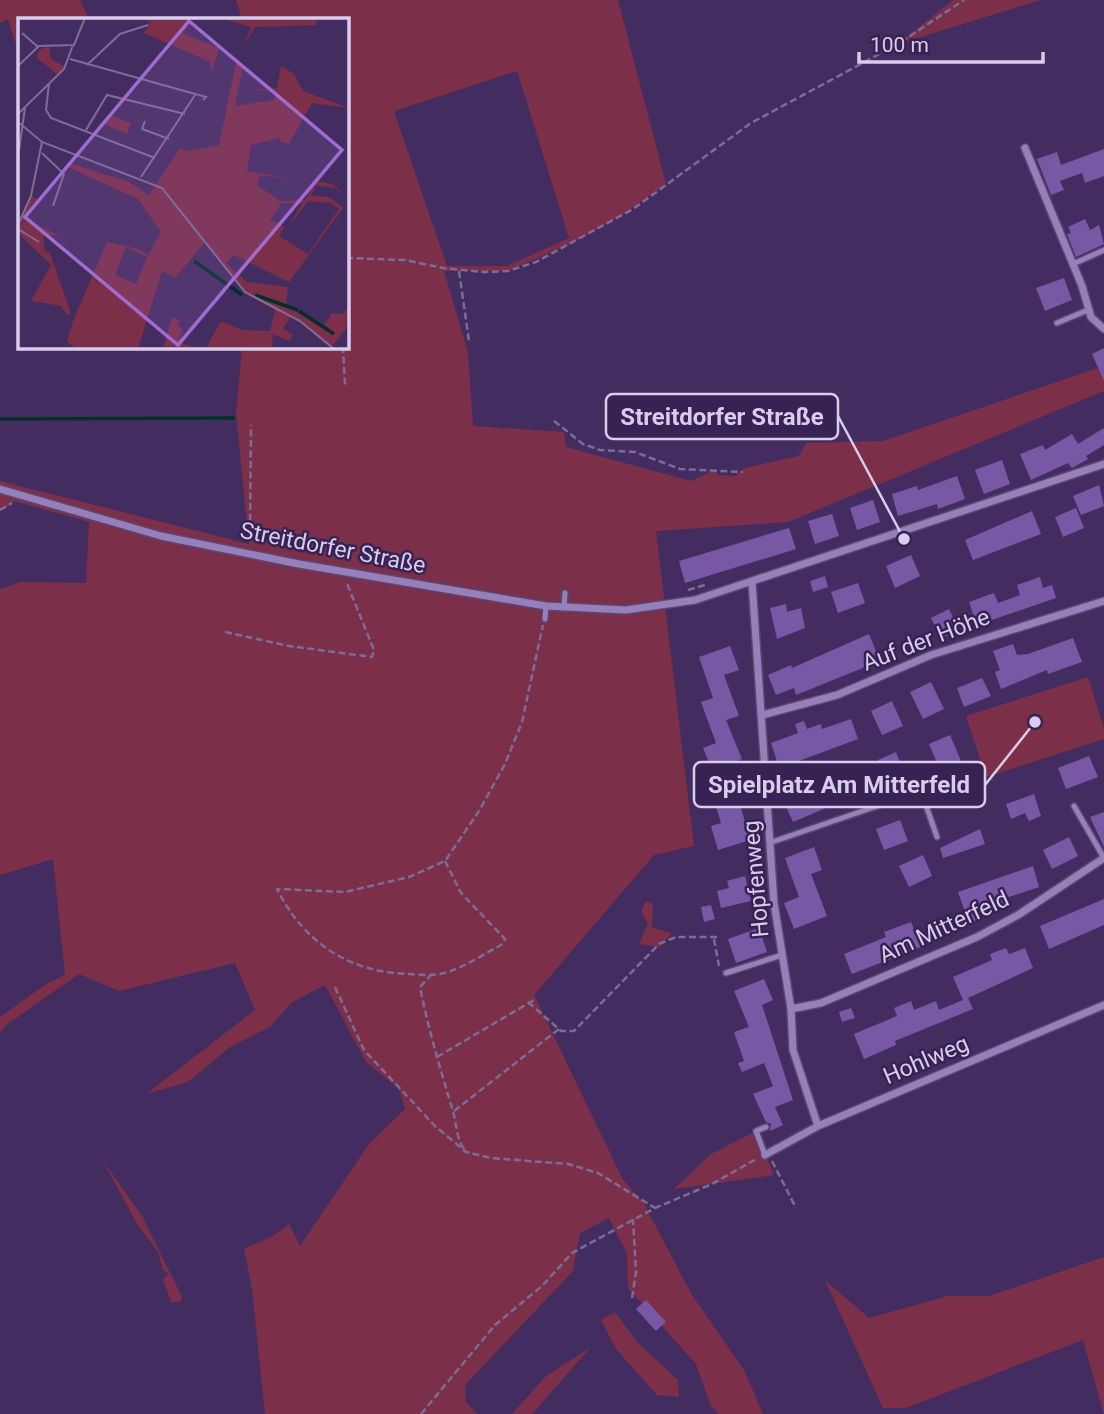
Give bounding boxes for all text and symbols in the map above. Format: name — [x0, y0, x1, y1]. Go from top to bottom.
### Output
inset map — [18, 18, 348, 348]
scale bar — [859, 21, 1043, 65]
text: 100 m — [870, 33, 929, 57]
callout: Streitdorfer Straße — [606, 394, 838, 439]
text: Streitdorfer Straße — [620, 403, 824, 431]
street label: Streitdorfer Straße — [238, 517, 428, 579]
street label: Auf der Höhe — [858, 603, 994, 677]
callout: Spielplatz Am Mitterfeld — [694, 762, 985, 807]
text: Spielplatz Am Mitterfeld — [708, 771, 970, 799]
street label: Hopfenweg — [737, 819, 775, 939]
street label: Am Mitterfeld — [875, 885, 1013, 969]
street label: Hohlweg — [879, 1030, 973, 1090]

